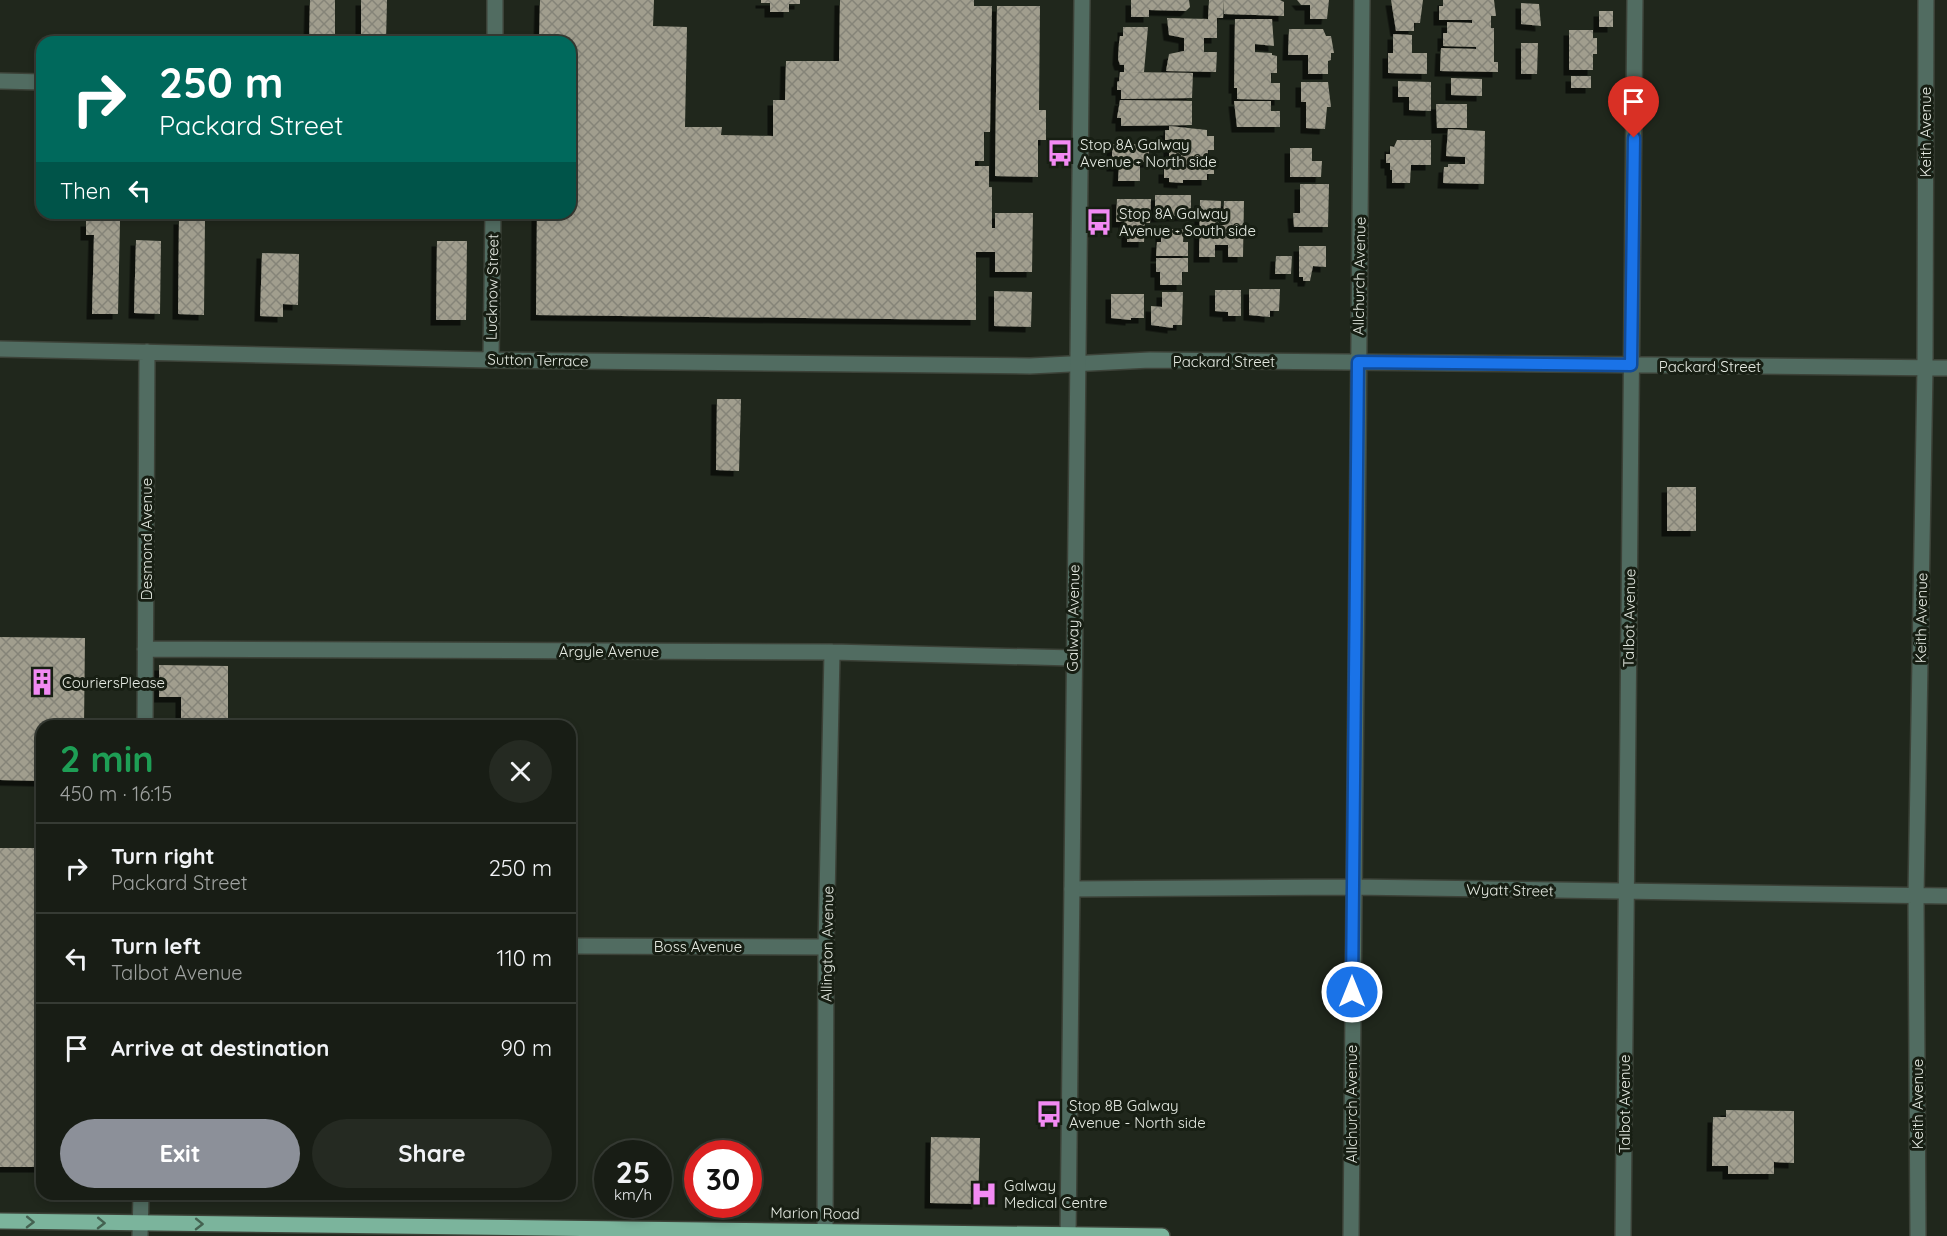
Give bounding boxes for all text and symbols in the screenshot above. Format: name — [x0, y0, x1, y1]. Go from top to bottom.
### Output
text: 250 m — [159, 56, 283, 109]
icon: right — [60, 60, 138, 138]
pin — [1608, 76, 1659, 138]
icon: arrive — [1617, 85, 1650, 118]
street label: Keith Avenue — [1916, 87, 1935, 177]
text: Packard Street — [159, 108, 343, 142]
place label: Stop 8A Galway Avenue - North side — [1080, 135, 1217, 171]
bus stop icon: Stop 8A Galway Avenue - North side — [1045, 138, 1075, 168]
icon: left — [123, 174, 156, 207]
text: Then — [60, 177, 111, 205]
place label: Stop 8A Galway Avenue - South side — [1119, 204, 1256, 240]
bus stop icon: Stop 8A Galway Avenue - South side — [1084, 207, 1114, 237]
street label: Allchurch Avenue — [1348, 217, 1370, 335]
street label: Lucknow Street — [482, 234, 502, 340]
street label: Sutton Terrace — [487, 350, 589, 370]
street label: Packard Street — [1173, 352, 1275, 371]
street label: Packard Street — [1659, 357, 1761, 376]
street label: Desmond Avenue — [137, 478, 156, 600]
street label: Galway Avenue — [1063, 564, 1083, 672]
street label: Talbot Avenue — [1619, 568, 1639, 668]
street label: Keith Avenue — [1911, 573, 1931, 663]
street label: Argyle Avenue — [559, 642, 659, 661]
building icon: CouriersPlease — [27, 667, 57, 697]
place label: CouriersPlease — [62, 673, 165, 692]
text: 2 min — [60, 736, 154, 781]
button: close — [489, 740, 552, 803]
text: 450 m · 16:15 — [60, 781, 172, 806]
text: Turn right — [111, 842, 215, 870]
icon: right — [60, 852, 93, 885]
text: 250 m — [489, 854, 552, 882]
text: Packard Street — [111, 870, 248, 895]
street label: Wyatt Street — [1466, 880, 1554, 900]
street label: Allington Avenue — [816, 886, 838, 1002]
text: Turn left — [111, 932, 201, 960]
street label: Boss Avenue — [654, 937, 742, 956]
icon: left — [60, 942, 93, 975]
text: 110 m — [497, 944, 552, 972]
text: Talbot Avenue — [111, 960, 243, 985]
position arrow — [1320, 960, 1384, 1024]
icon: arrive — [60, 1032, 93, 1065]
text: Arrive at destination — [111, 1034, 329, 1062]
text: 90 m — [501, 1034, 552, 1062]
street label: Allchurch Avenue — [1342, 1045, 1361, 1163]
street label: Talbot Avenue — [1615, 1055, 1634, 1153]
street label: Keith Avenue — [1908, 1059, 1927, 1149]
place label: Stop 8B Galway Avenue - North side — [1069, 1096, 1206, 1132]
bus stop icon: Stop 8B Galway Avenue - North side — [1034, 1099, 1064, 1129]
button: Exit — [60, 1119, 300, 1188]
button: Share — [312, 1119, 552, 1188]
speed limit sign: 30 — [684, 1140, 762, 1218]
text: 25 — [616, 1153, 650, 1191]
place label: Galway Medical Centre — [1004, 1176, 1108, 1212]
hospital icon: Galway Medical Centre — [969, 1179, 999, 1209]
text: km/h — [614, 1185, 652, 1204]
street label: Marion Road — [770, 1203, 860, 1223]
one-way arrow — [26, 1216, 35, 1228]
one-way arrow — [96, 1217, 105, 1229]
one-way arrow — [195, 1218, 204, 1231]

